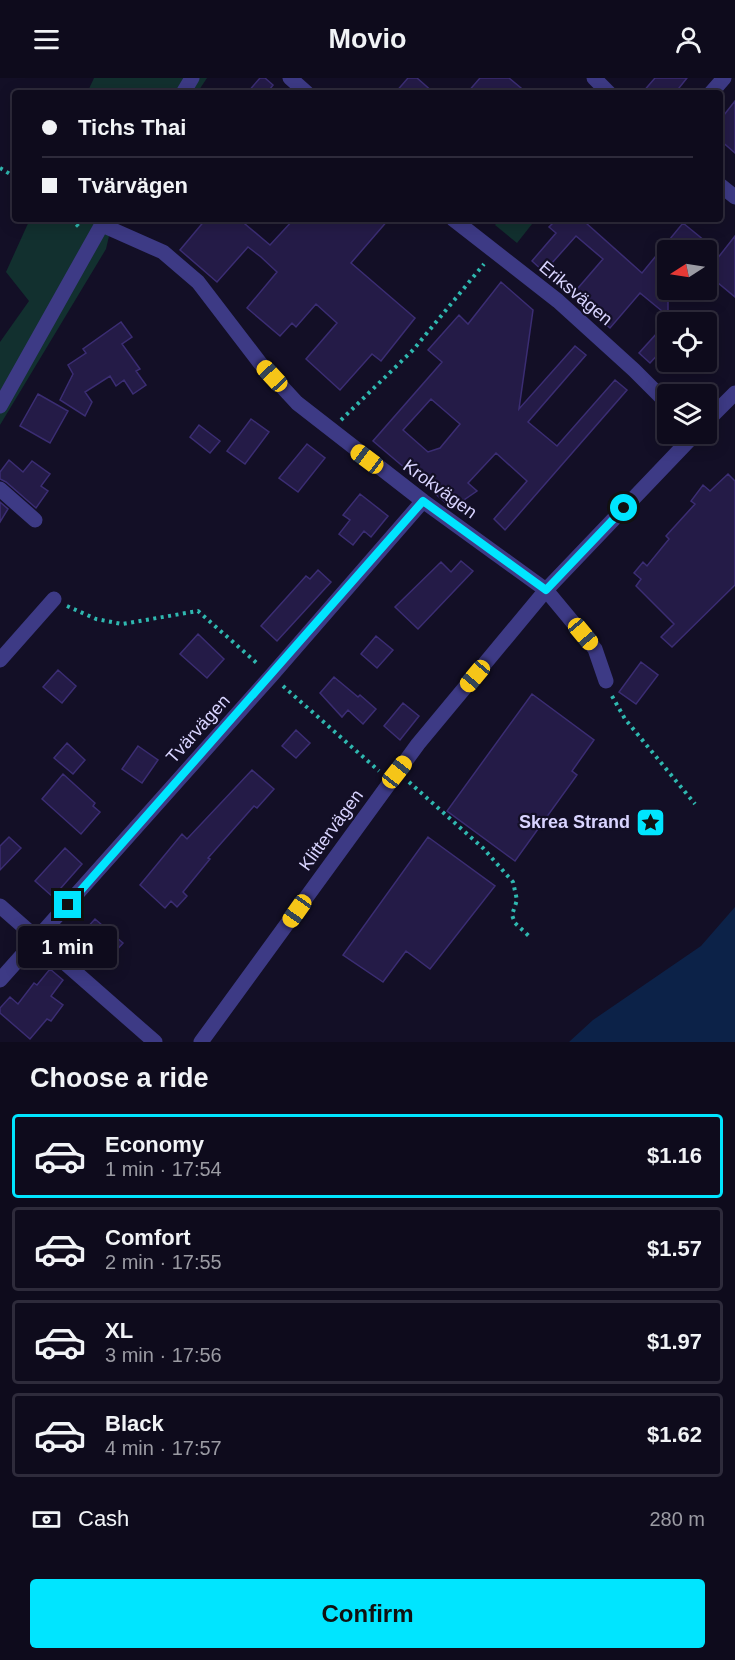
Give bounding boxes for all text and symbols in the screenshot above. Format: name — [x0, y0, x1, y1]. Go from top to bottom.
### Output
icon: menu — [30, 23, 63, 56]
icon: person — [672, 23, 705, 56]
text: Movio — [329, 24, 407, 54]
text: Tichs Thai — [78, 115, 186, 140]
text: Tvärvägen — [78, 173, 188, 198]
north arrow — [657, 240, 717, 300]
map controls — [657, 240, 717, 444]
street label: Eriksvägen — [535, 257, 617, 329]
button: locate — [657, 312, 717, 372]
car — [253, 357, 291, 395]
button: layers — [657, 384, 717, 444]
car — [347, 441, 387, 477]
street label: Krokvägen — [399, 456, 481, 522]
route start — [610, 494, 637, 521]
car — [565, 614, 601, 654]
car — [457, 656, 493, 696]
street label: Tvärvägen — [162, 691, 234, 767]
car — [379, 752, 415, 792]
street label: Klittervägen — [295, 786, 367, 874]
place icon: Skrea Strand — [635, 806, 667, 838]
place label: Skrea Strand — [519, 812, 630, 832]
route end — [54, 891, 81, 918]
car — [279, 891, 315, 931]
callout: 1 min — [19, 926, 118, 968]
text: 1 min — [41, 936, 94, 958]
text: Choose a ride — [30, 1063, 209, 1093]
icon: car — [33, 1129, 87, 1183]
text: Economy — [105, 1132, 204, 1157]
text: $1.16 — [647, 1143, 702, 1168]
text: 1 min · 17:54 — [105, 1158, 222, 1180]
icon: car — [33, 1222, 87, 1276]
text: Comfort — [105, 1225, 191, 1250]
text: $1.57 — [647, 1236, 702, 1261]
text: 2 min · 17:55 — [105, 1251, 222, 1273]
icon: car — [33, 1315, 87, 1369]
text: XL — [105, 1318, 133, 1343]
text: $1.97 — [647, 1329, 702, 1354]
text: 3 min · 17:56 — [105, 1344, 222, 1366]
icon: car — [33, 1408, 87, 1462]
text: Black — [105, 1411, 164, 1436]
text: $1.62 — [647, 1422, 702, 1447]
text: 4 min · 17:57 — [105, 1437, 222, 1459]
icon: cash — [30, 1503, 63, 1536]
text: Cash — [78, 1506, 129, 1531]
text: 280 m — [649, 1508, 705, 1530]
button: Confirm — [30, 1579, 705, 1648]

